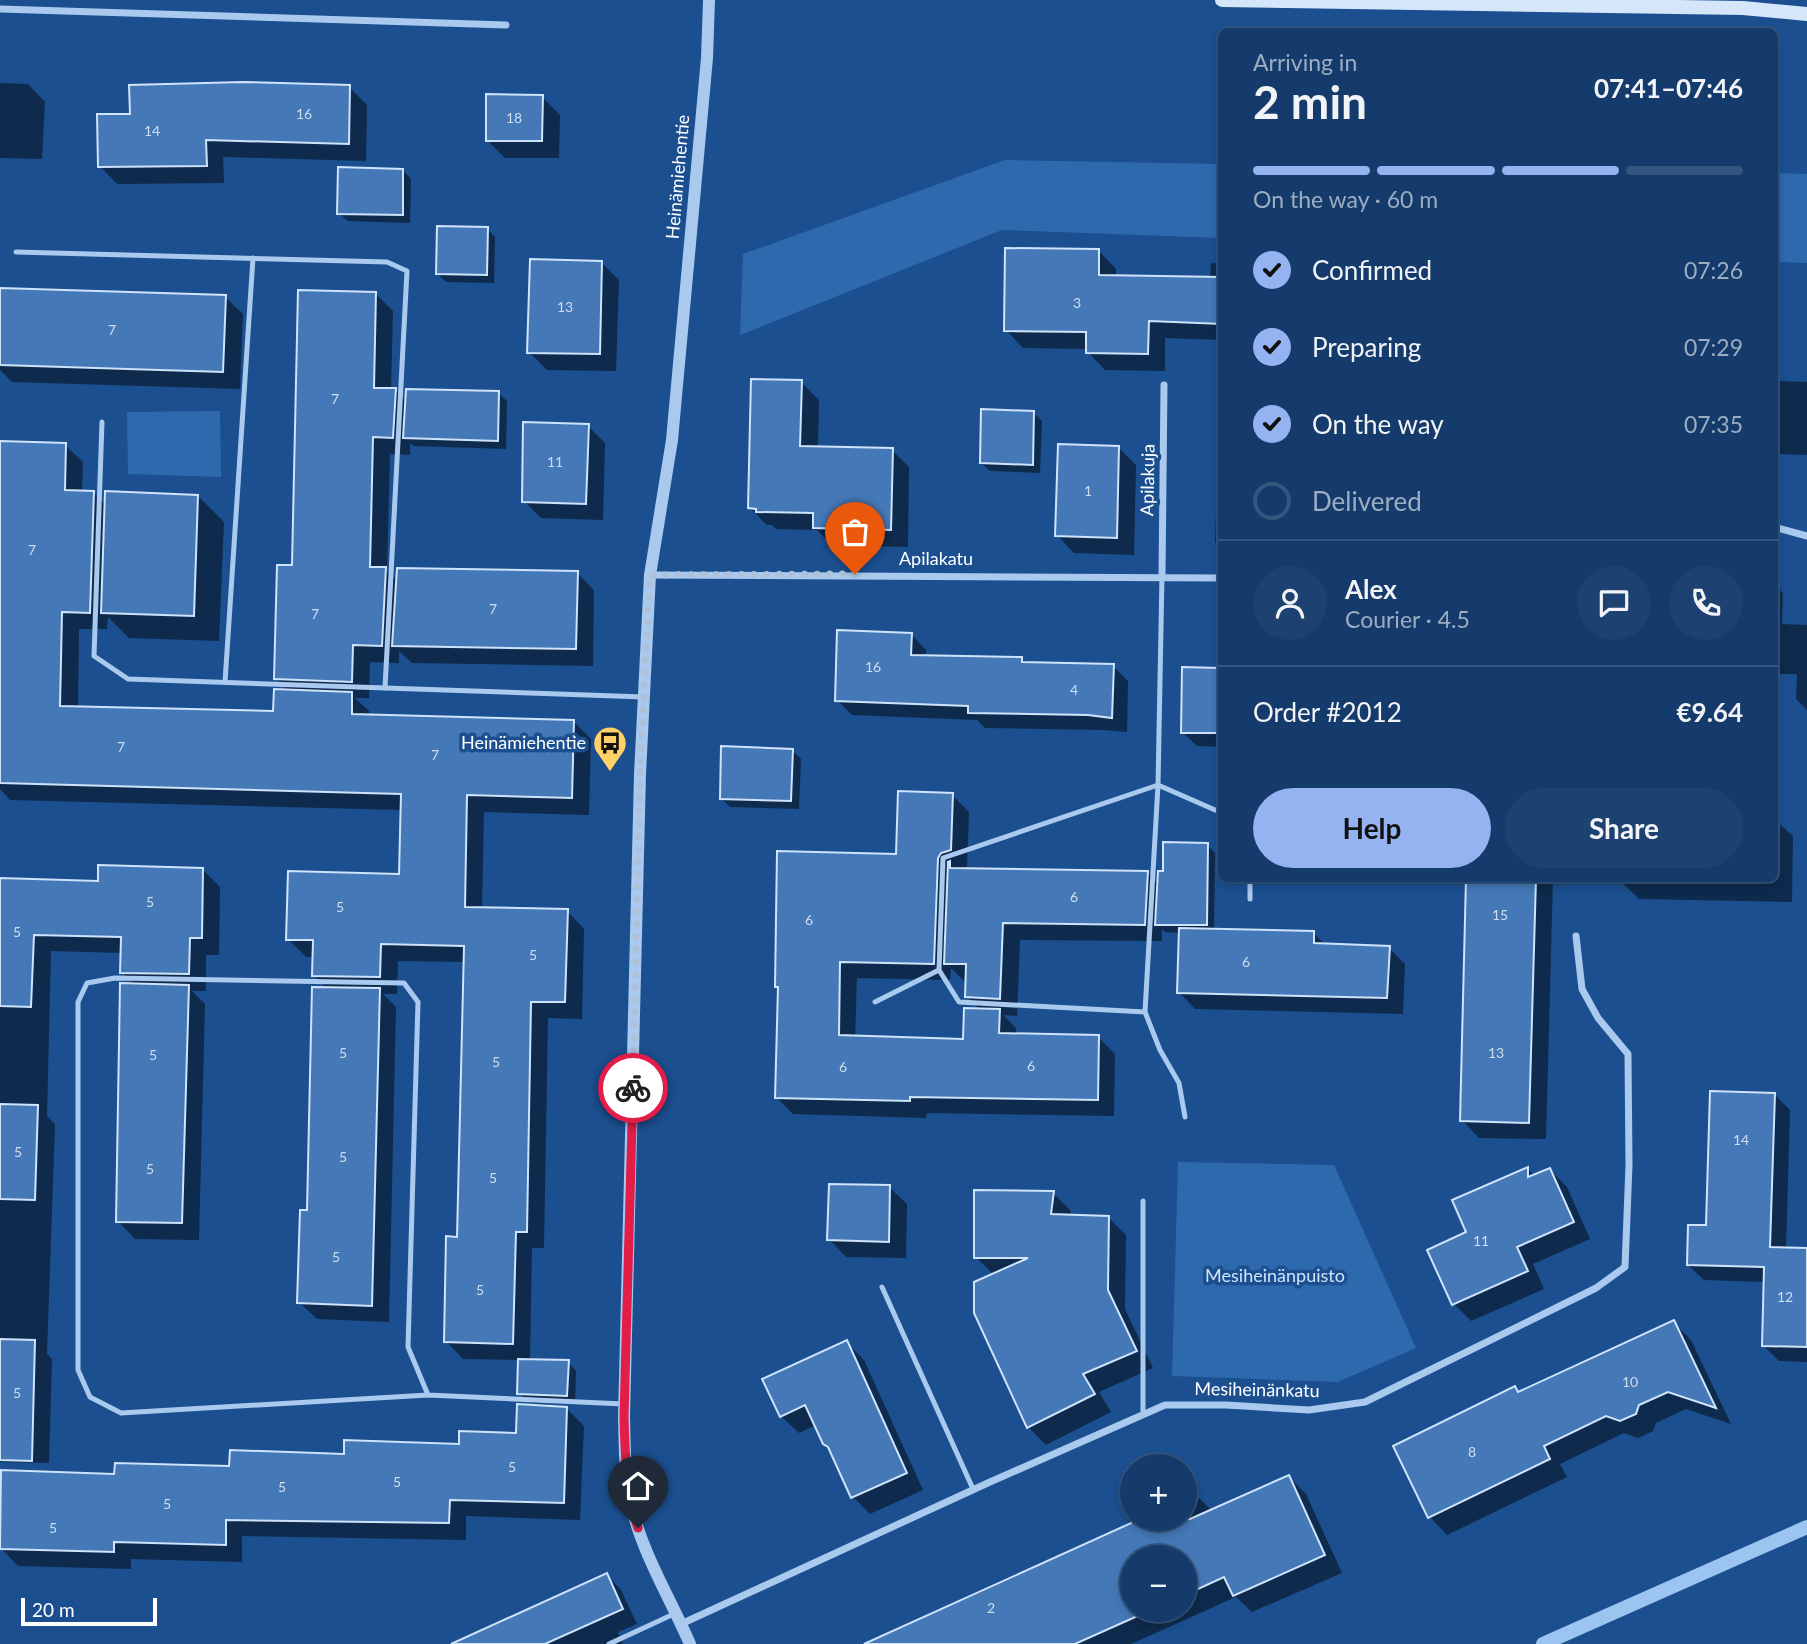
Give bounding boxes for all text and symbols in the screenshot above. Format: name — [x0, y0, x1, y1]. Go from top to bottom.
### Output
text: Arriving in — [1253, 48, 1357, 76]
text: 07:41–07:46 — [1594, 72, 1743, 104]
text: 2 min — [1253, 74, 1367, 129]
house number: 16 — [296, 105, 312, 122]
house number: 18 — [506, 109, 522, 126]
street label: Heinämiehentie — [661, 114, 693, 240]
house number: 14 — [144, 122, 160, 139]
text: On the way · 60 m — [1253, 185, 1438, 213]
icon: check — [1253, 251, 1291, 289]
text: Confirmed — [1312, 254, 1432, 286]
text: 07:26 — [1684, 256, 1743, 284]
house number: 3 — [1073, 294, 1081, 311]
house number: 13 — [557, 298, 573, 315]
house number: 7 — [108, 321, 116, 338]
icon: check — [1253, 328, 1291, 366]
text: Preparing — [1312, 331, 1421, 363]
text: 07:29 — [1684, 333, 1743, 361]
house number: 7 — [331, 390, 339, 407]
icon: check — [1253, 405, 1291, 443]
text: On the way — [1312, 408, 1444, 440]
text: 07:35 — [1684, 410, 1743, 438]
street label: Apilakuja — [1135, 444, 1159, 516]
house number: 11 — [547, 453, 563, 470]
house number: 1 — [1084, 482, 1092, 499]
text: Delivered — [1312, 485, 1422, 517]
pin — [825, 502, 885, 574]
icon: bag — [836, 513, 874, 551]
house number: 7 — [28, 541, 36, 558]
street label: Apilakatu — [899, 547, 973, 569]
button: person — [1253, 566, 1327, 640]
button: chat — [1577, 566, 1651, 640]
button: phone — [1669, 566, 1743, 640]
text: Alex — [1345, 573, 1397, 605]
house number: 7 — [489, 600, 497, 617]
house number: 7 — [311, 605, 319, 622]
text: Courier · 4.5 — [1345, 605, 1470, 633]
house number: 16 — [865, 658, 881, 675]
house number: 4 — [1070, 681, 1078, 698]
text: Order #2012 — [1253, 696, 1402, 728]
text: €9.64 — [1677, 696, 1743, 728]
bus stop icon: Heinämiehentie — [591, 724, 629, 773]
place label: Heinämiehentie — [461, 731, 586, 753]
house number: 7 — [117, 738, 125, 755]
house number: 7 — [431, 746, 439, 763]
button: Help — [1253, 788, 1491, 868]
button: Share — [1505, 788, 1743, 868]
house number: 6 — [1070, 888, 1078, 905]
house number: 5 — [146, 893, 154, 910]
house number: 5 — [336, 898, 344, 915]
house number: 15 — [1492, 906, 1508, 923]
house number: 6 — [805, 911, 813, 928]
house number: 5 — [13, 923, 21, 940]
house number: 5 — [529, 946, 537, 963]
house number: 6 — [1242, 953, 1250, 970]
house number: 5 — [339, 1044, 347, 1061]
house number: 13 — [1488, 1044, 1504, 1061]
house number: 5 — [149, 1046, 157, 1063]
house number: 5 — [492, 1053, 500, 1070]
courier — [598, 1053, 668, 1123]
house number: 6 — [1027, 1057, 1035, 1074]
house number: 6 — [839, 1058, 847, 1075]
icon: bike — [614, 1069, 652, 1107]
house number: 14 — [1733, 1131, 1749, 1148]
house number: 5 — [14, 1143, 22, 1160]
house number: 5 — [339, 1148, 347, 1165]
house number: 5 — [146, 1160, 154, 1177]
house number: 5 — [489, 1169, 497, 1186]
house number: 11 — [1473, 1232, 1489, 1249]
house number: 5 — [332, 1248, 340, 1265]
park label: Mesiheinänpuisto — [1205, 1264, 1345, 1286]
house number: 5 — [476, 1281, 484, 1298]
house number: 12 — [1777, 1288, 1793, 1305]
house number: 10 — [1622, 1373, 1638, 1390]
street label: Mesiheinänkatu — [1194, 1377, 1320, 1401]
house number: 5 — [13, 1384, 21, 1401]
house number: 8 — [1468, 1443, 1476, 1460]
map controls — [1120, 1454, 1197, 1622]
button: + — [1120, 1454, 1197, 1531]
pin — [608, 1456, 668, 1528]
house number: 5 — [508, 1458, 516, 1475]
icon: home — [619, 1467, 657, 1505]
house number: 5 — [393, 1473, 401, 1490]
house number: 5 — [278, 1478, 286, 1495]
house number: 5 — [163, 1495, 171, 1512]
house number: 5 — [49, 1519, 57, 1536]
button: − — [1120, 1545, 1197, 1622]
scale bar — [21, 1595, 158, 1627]
text: 20 m — [32, 1598, 75, 1621]
house number: 2 — [987, 1599, 995, 1616]

